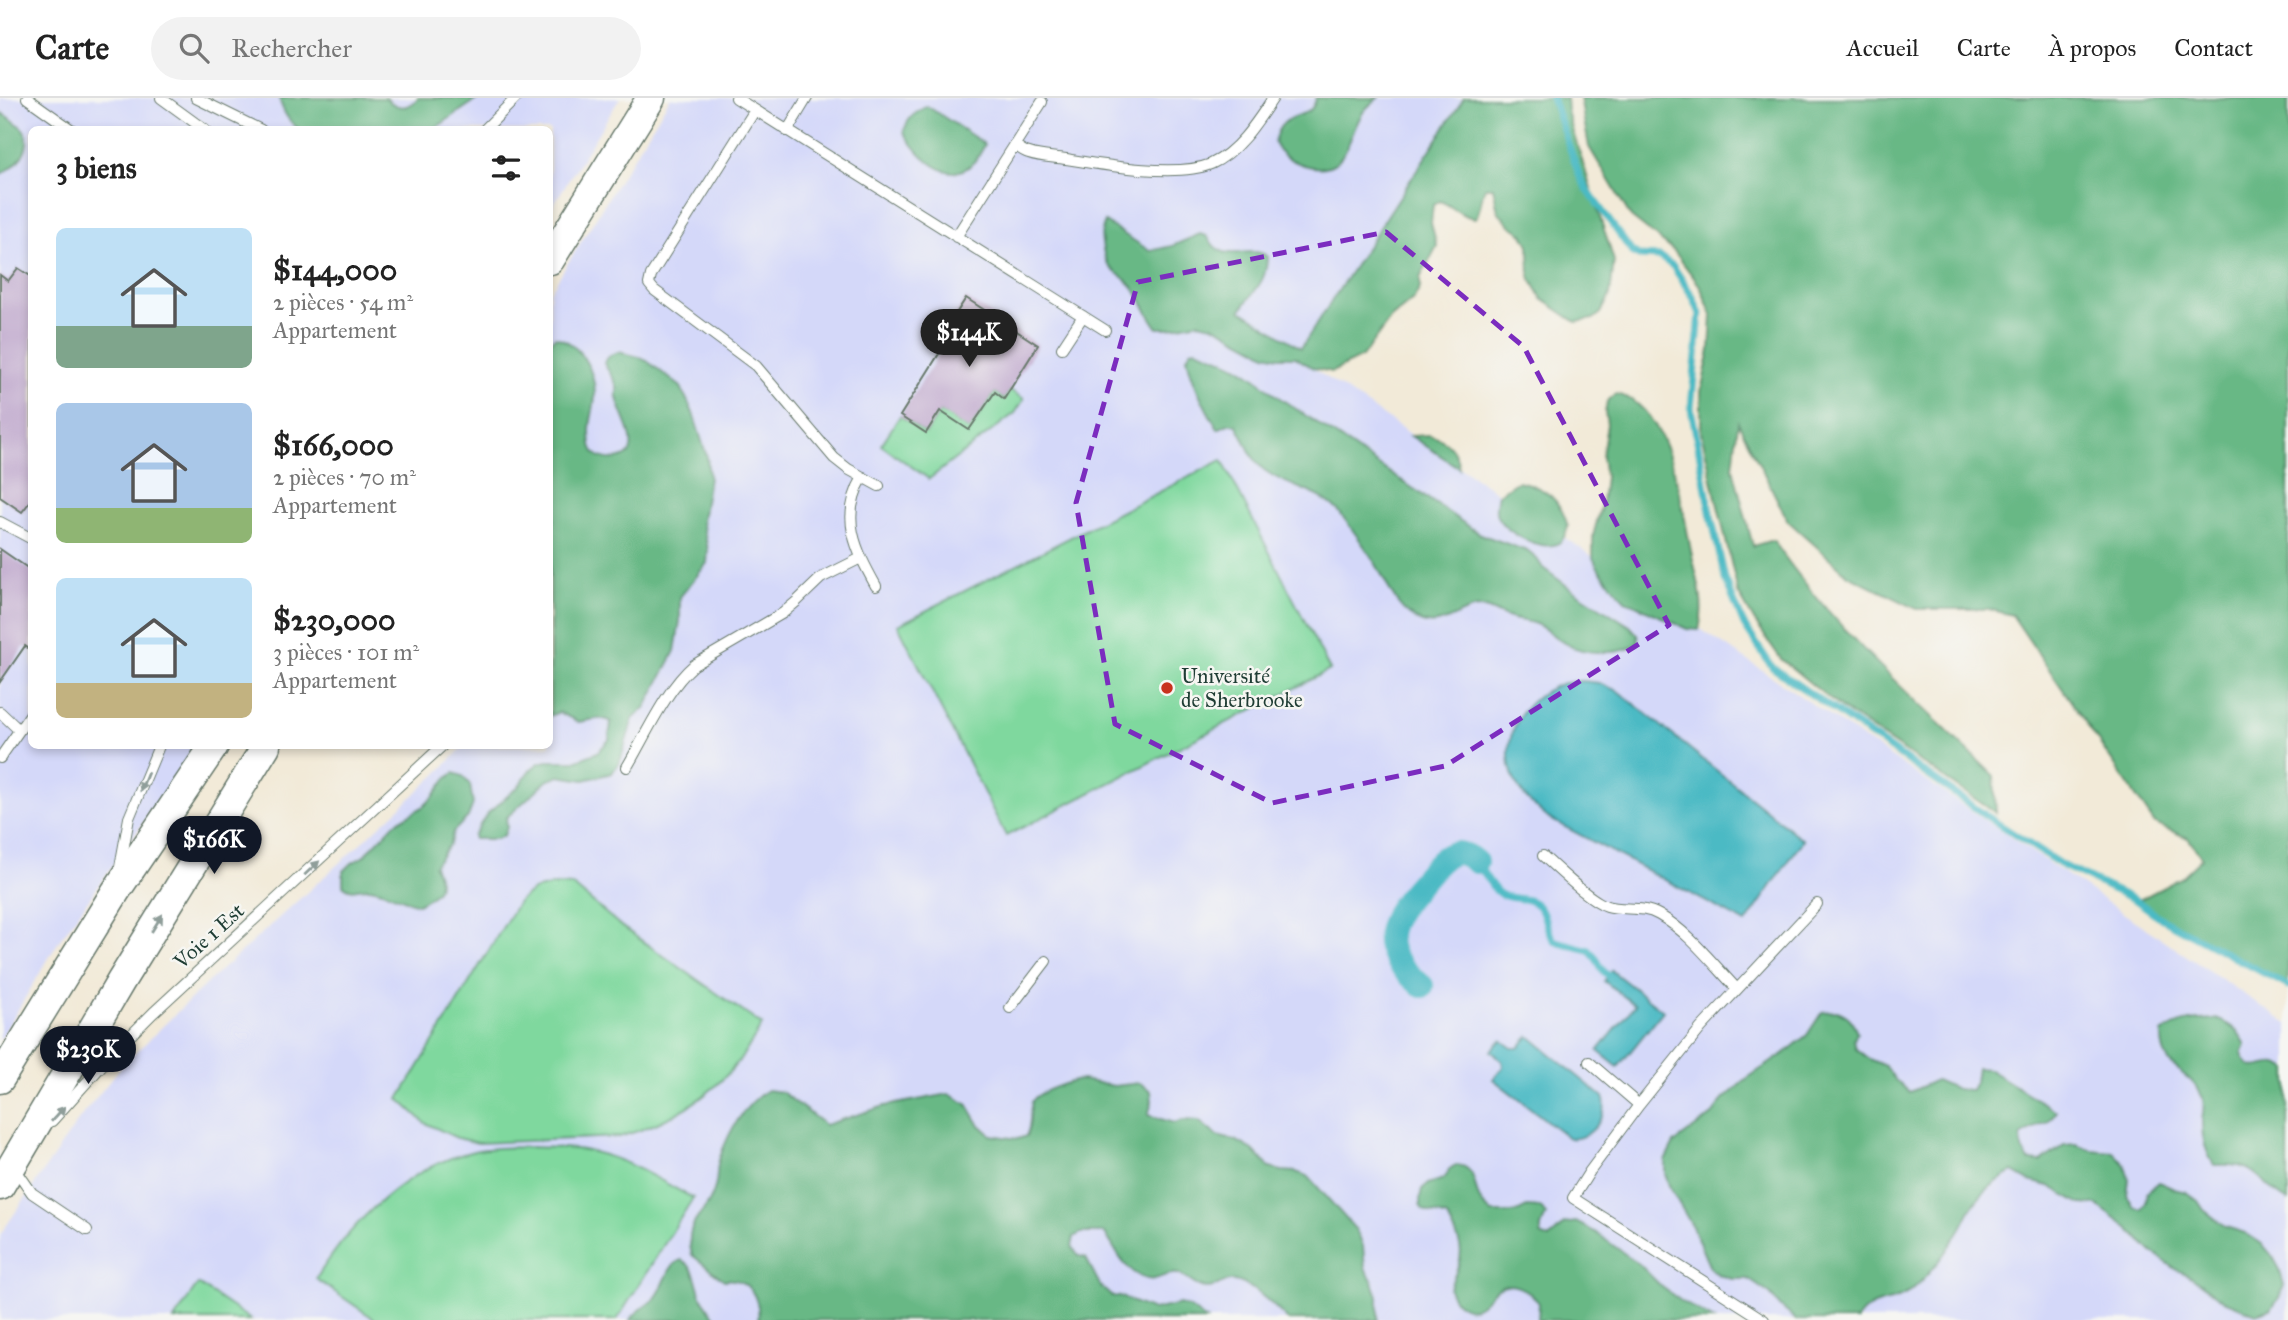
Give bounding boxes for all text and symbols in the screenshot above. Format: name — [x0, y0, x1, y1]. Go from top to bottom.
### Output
search box — [151, 17, 641, 80]
text: Carte — [35, 28, 109, 68]
icon: search — [175, 29, 213, 67]
text: Rechercher — [231, 32, 352, 64]
text: Accueil — [1847, 33, 1919, 63]
text: Carte — [1957, 33, 2011, 63]
text: À propos — [2049, 33, 2136, 63]
text: Contact — [2174, 33, 2253, 63]
icon: filters — [487, 149, 525, 187]
text: 3 biens — [56, 150, 137, 186]
text: $144,000 — [273, 252, 397, 288]
icon: home — [112, 256, 196, 340]
text: 2 pièces · 54 m² — [273, 288, 413, 316]
pin: $144K — [920, 310, 1018, 369]
text: Appartement — [273, 316, 397, 344]
text: $144K — [937, 318, 1001, 346]
text: $166,000 — [273, 427, 394, 463]
icon: home — [112, 431, 196, 515]
text: 2 pièces · 70 m² — [273, 463, 416, 491]
text: Appartement — [273, 491, 397, 519]
text: $230,000 — [273, 602, 395, 638]
icon: home — [112, 606, 196, 690]
text: 3 pièces · 101 m² — [273, 638, 419, 666]
place label: Université de Sherbrooke — [1181, 663, 1303, 713]
text: Appartement — [273, 666, 397, 694]
marker: Université de Sherbrooke — [1159, 680, 1175, 696]
one-way arrow — [138, 772, 149, 793]
pin: $166K — [165, 816, 263, 876]
text: $166K — [183, 825, 245, 853]
one-way arrow — [303, 860, 320, 876]
street label: Voie 1 Est — [168, 897, 250, 975]
one-way arrow — [150, 914, 163, 933]
pin: $230K — [39, 1026, 137, 1086]
text: $230K — [56, 1035, 120, 1063]
one-way arrow — [50, 1106, 66, 1123]

